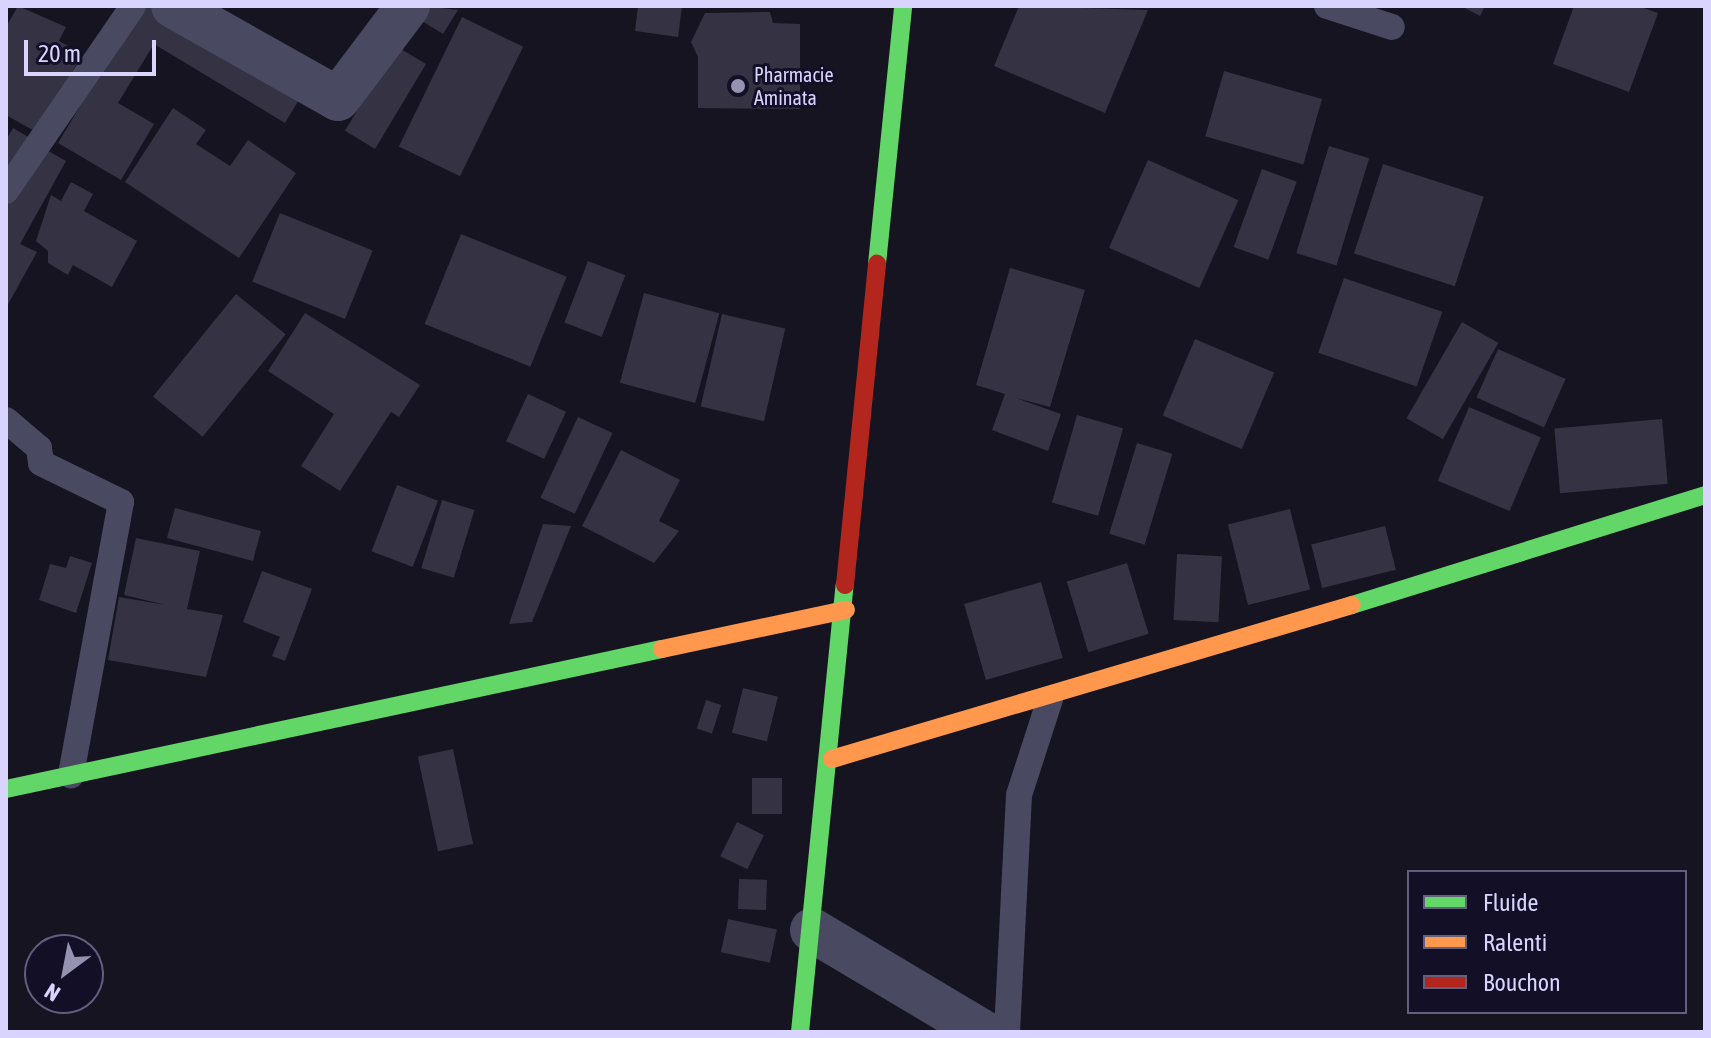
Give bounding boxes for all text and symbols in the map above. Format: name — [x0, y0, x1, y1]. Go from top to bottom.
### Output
scale bar — [28, 24, 160, 74]
text: 20 m — [38, 40, 81, 67]
place label: Pharmacie Aminata — [754, 62, 833, 109]
marker: Pharmacie Aminata — [729, 77, 747, 95]
legend — [1407, 870, 1687, 1014]
text: Fluide — [1483, 889, 1538, 916]
text: Ralenti — [1483, 929, 1547, 956]
north arrow — [24, 934, 104, 1014]
text: Bouchon — [1483, 969, 1561, 996]
text: N — [40, 978, 65, 1007]

